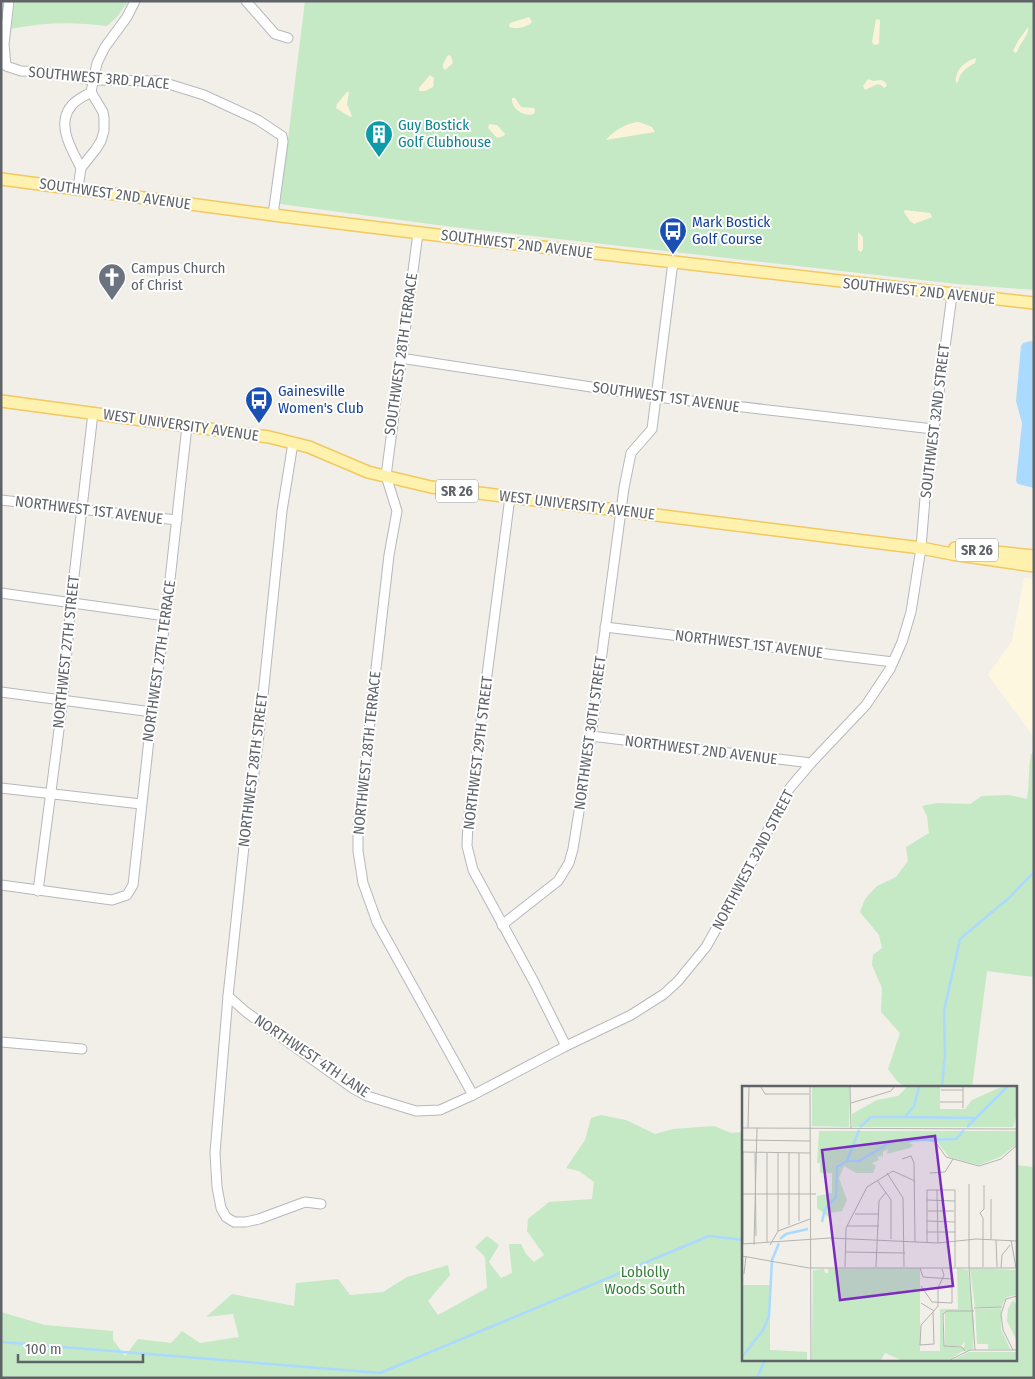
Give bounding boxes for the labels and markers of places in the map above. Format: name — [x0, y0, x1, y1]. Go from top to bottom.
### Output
place label: Guy Bostick Golf Clubhouse — [398, 116, 491, 151]
building icon: Guy Bostick Golf Clubhouse — [364, 119, 394, 158]
place label: Mark Bostick Golf Course — [692, 213, 770, 248]
bus stop icon: Mark Bostick Golf Course — [658, 216, 688, 255]
place label: Campus Church of Christ — [131, 259, 225, 294]
church icon: Campus Church of Christ — [97, 262, 127, 301]
place label: Gainesville Women's Club — [278, 382, 364, 417]
bus stop icon: Gainesville Women's Club — [244, 385, 274, 424]

